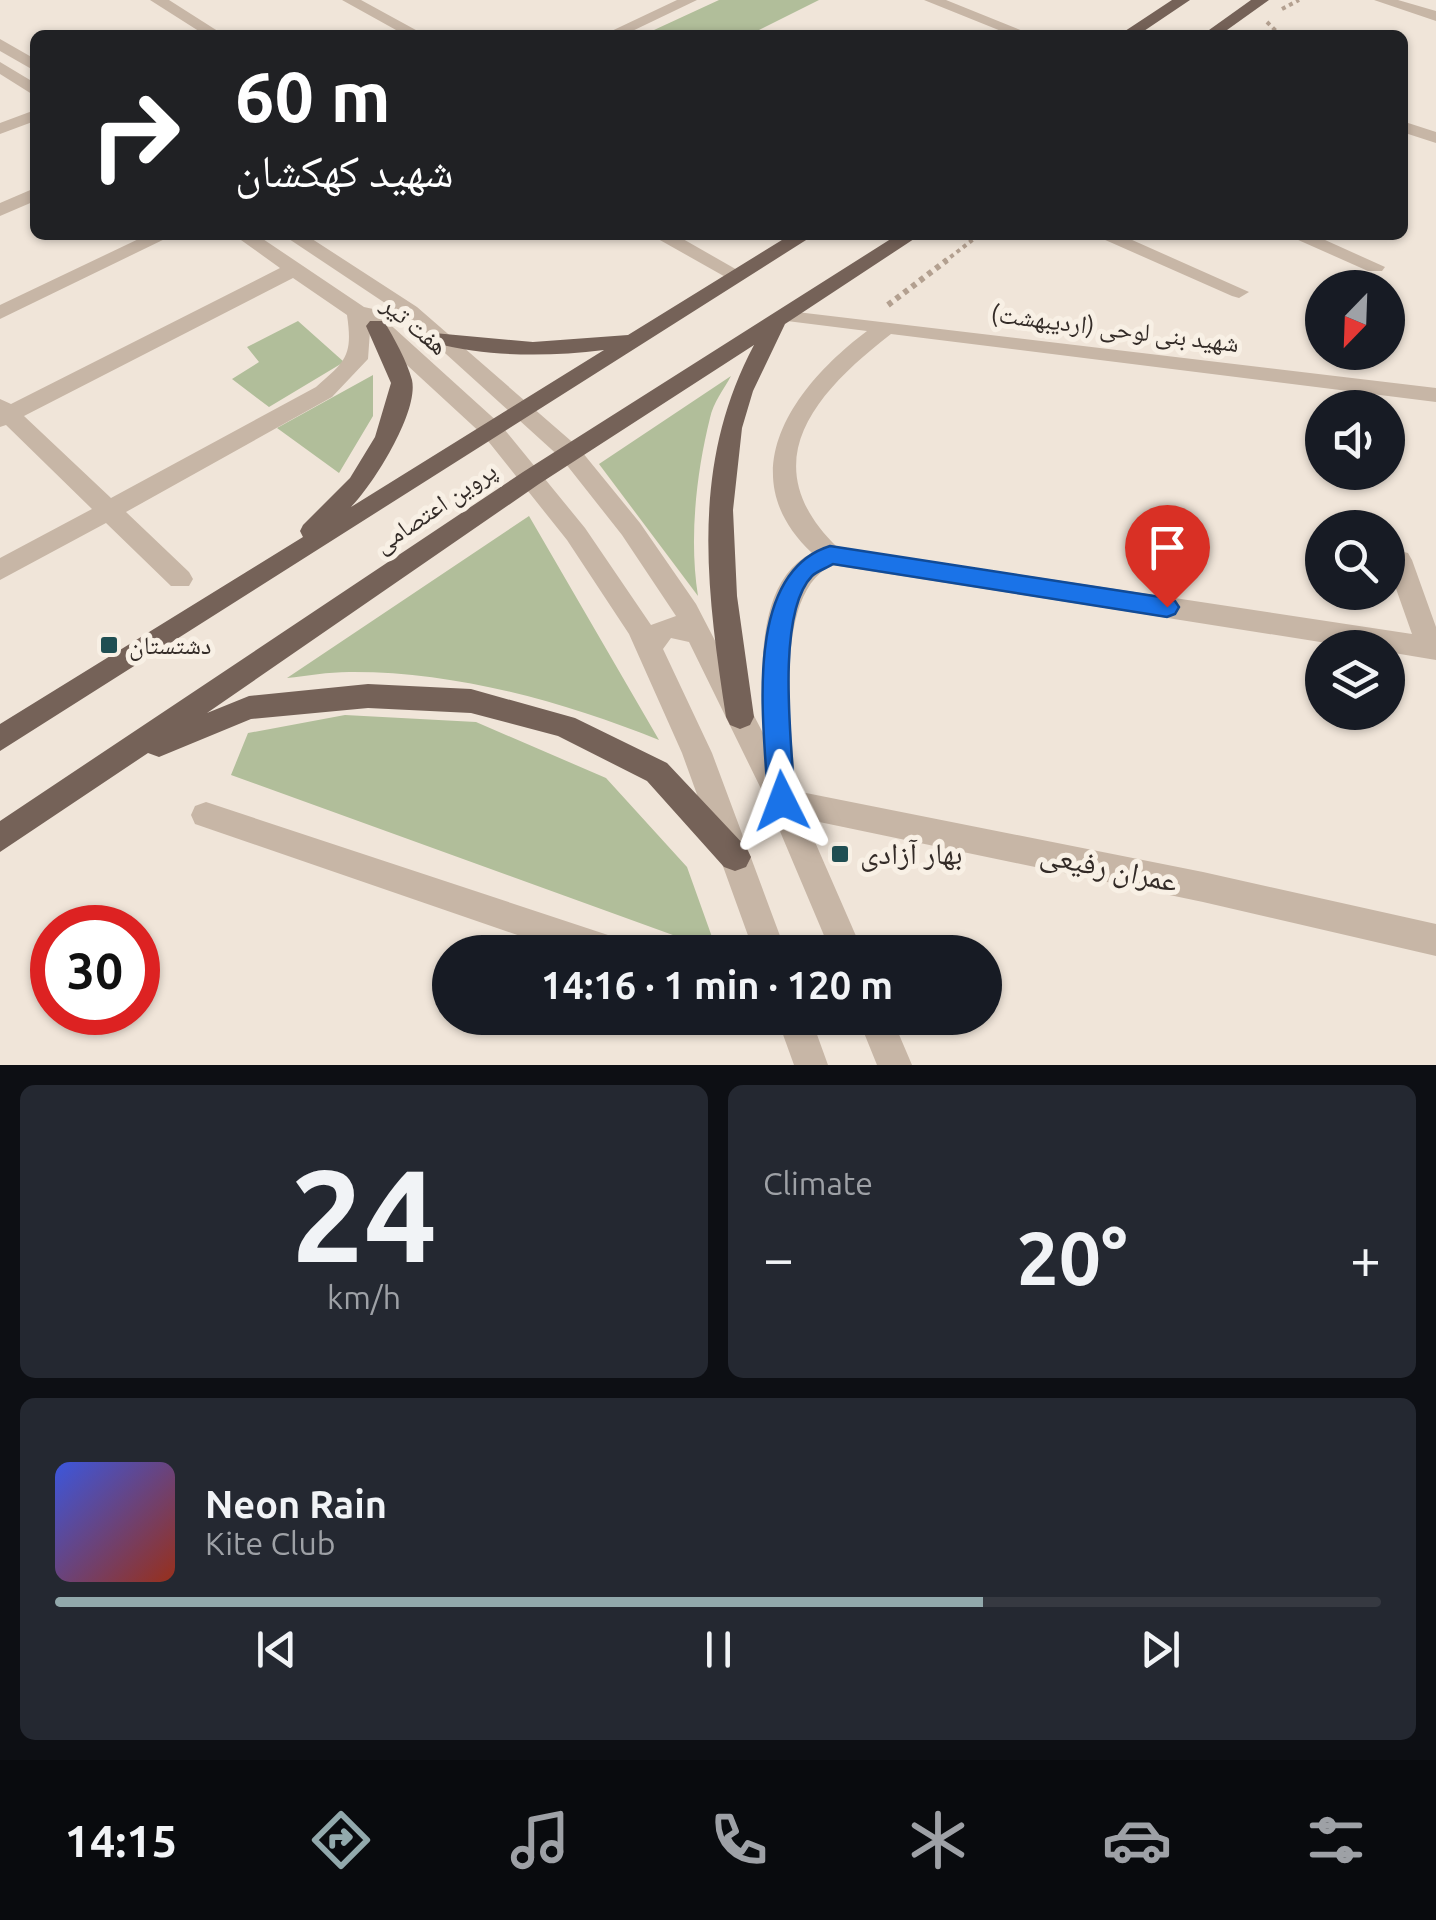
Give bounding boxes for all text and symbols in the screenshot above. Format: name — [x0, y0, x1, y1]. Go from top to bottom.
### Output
text: 60 m — [235, 57, 391, 135]
icon: right — [70, 70, 200, 200]
text: شهید کهکشان — [235, 145, 454, 196]
north arrow — [1305, 270, 1405, 370]
map controls — [1305, 270, 1405, 730]
street label: هفت تیر — [376, 289, 453, 361]
street label: شهید بنی لوحی (اردیبهشت) — [989, 299, 1241, 359]
button: sound — [1305, 390, 1405, 490]
street label: پروین اعتصامی — [369, 456, 502, 560]
pin — [1125, 505, 1210, 608]
button: search — [1305, 510, 1405, 610]
icon: arrive — [1140, 520, 1195, 575]
button: layers — [1305, 630, 1405, 730]
place label: دشتستان — [129, 631, 211, 661]
marker: دشتستان — [98, 634, 120, 656]
position arrow — [730, 749, 834, 853]
place label: بهار آزادی — [860, 836, 963, 872]
street label: عمران رفیعی — [1037, 836, 1181, 900]
marker: بهار آزادی — [829, 843, 851, 865]
speed limit sign: 30 — [30, 905, 160, 1035]
text: 14:16 · 1 min · 120 m — [541, 964, 893, 1006]
text: 24 — [291, 1141, 437, 1287]
text: Climate — [763, 1165, 873, 1201]
text: 20° — [1016, 1215, 1128, 1299]
text: − — [763, 1227, 794, 1288]
text: + — [1350, 1227, 1381, 1288]
text: km/h — [327, 1279, 401, 1315]
text: Neon Rain — [205, 1483, 387, 1525]
text: Kite Club — [205, 1525, 335, 1561]
icon: previous — [249, 1622, 304, 1677]
icon: pause — [691, 1622, 746, 1677]
icon: next — [1133, 1622, 1188, 1677]
icon: directions — [306, 1805, 376, 1875]
icon: music — [505, 1805, 575, 1875]
icon: phone — [704, 1805, 774, 1875]
icon: climate — [903, 1805, 973, 1875]
icon: car — [1102, 1805, 1172, 1875]
icon: filters — [1301, 1805, 1371, 1875]
text: 14:15 — [65, 1815, 177, 1866]

